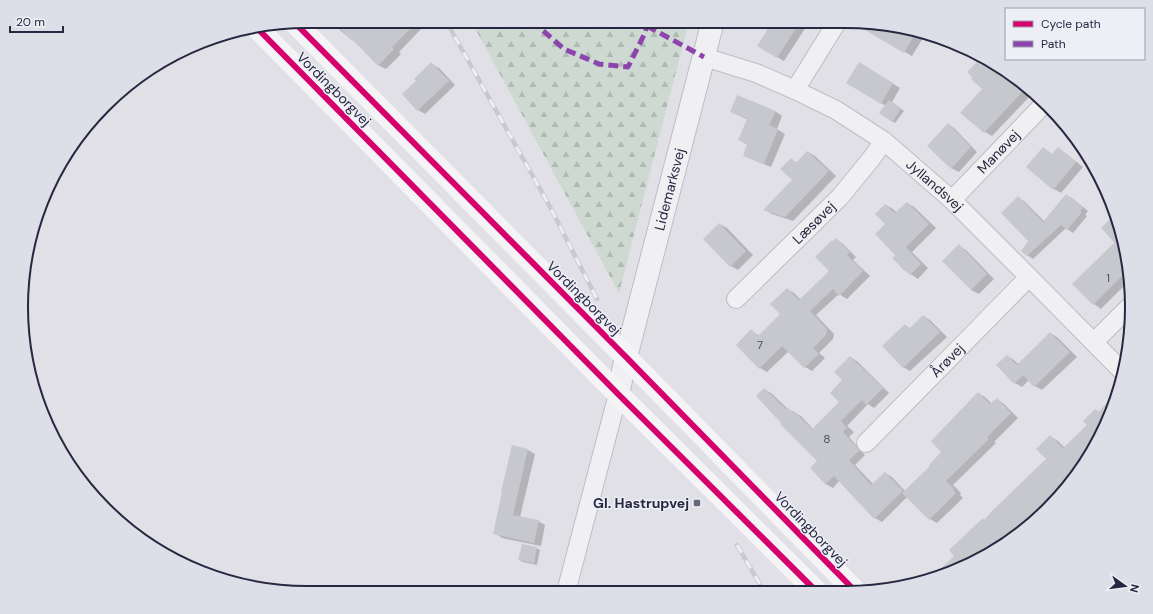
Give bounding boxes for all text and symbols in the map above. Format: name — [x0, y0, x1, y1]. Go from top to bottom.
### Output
scale bar — [10, 8, 63, 34]
legend — [1005, 8, 1145, 60]
text: 20 m — [16, 14, 45, 30]
text: Cycle path — [1041, 16, 1101, 32]
text: Path — [1041, 36, 1066, 52]
street label: Vordingborgvej — [293, 48, 375, 130]
street label: Manøvej — [973, 126, 1024, 177]
street label: Lidemarksvej — [650, 146, 689, 233]
street label: Jyllandsvej — [902, 155, 967, 215]
street label: Læsøvej — [788, 197, 839, 248]
street label: Vordingborgvej — [543, 257, 625, 339]
house number: 1 — [1106, 270, 1110, 286]
house number: 7 — [757, 337, 763, 353]
street label: Årøvej — [927, 339, 968, 381]
house number: 8 — [823, 431, 831, 447]
street label: Vordingborgvej — [770, 488, 852, 570]
place label: Gl. Hastrupvej — [593, 494, 689, 512]
marker: Gl. Hastrupvej — [692, 498, 702, 508]
north arrow — [1105, 566, 1145, 606]
text: N — [1127, 583, 1142, 594]

